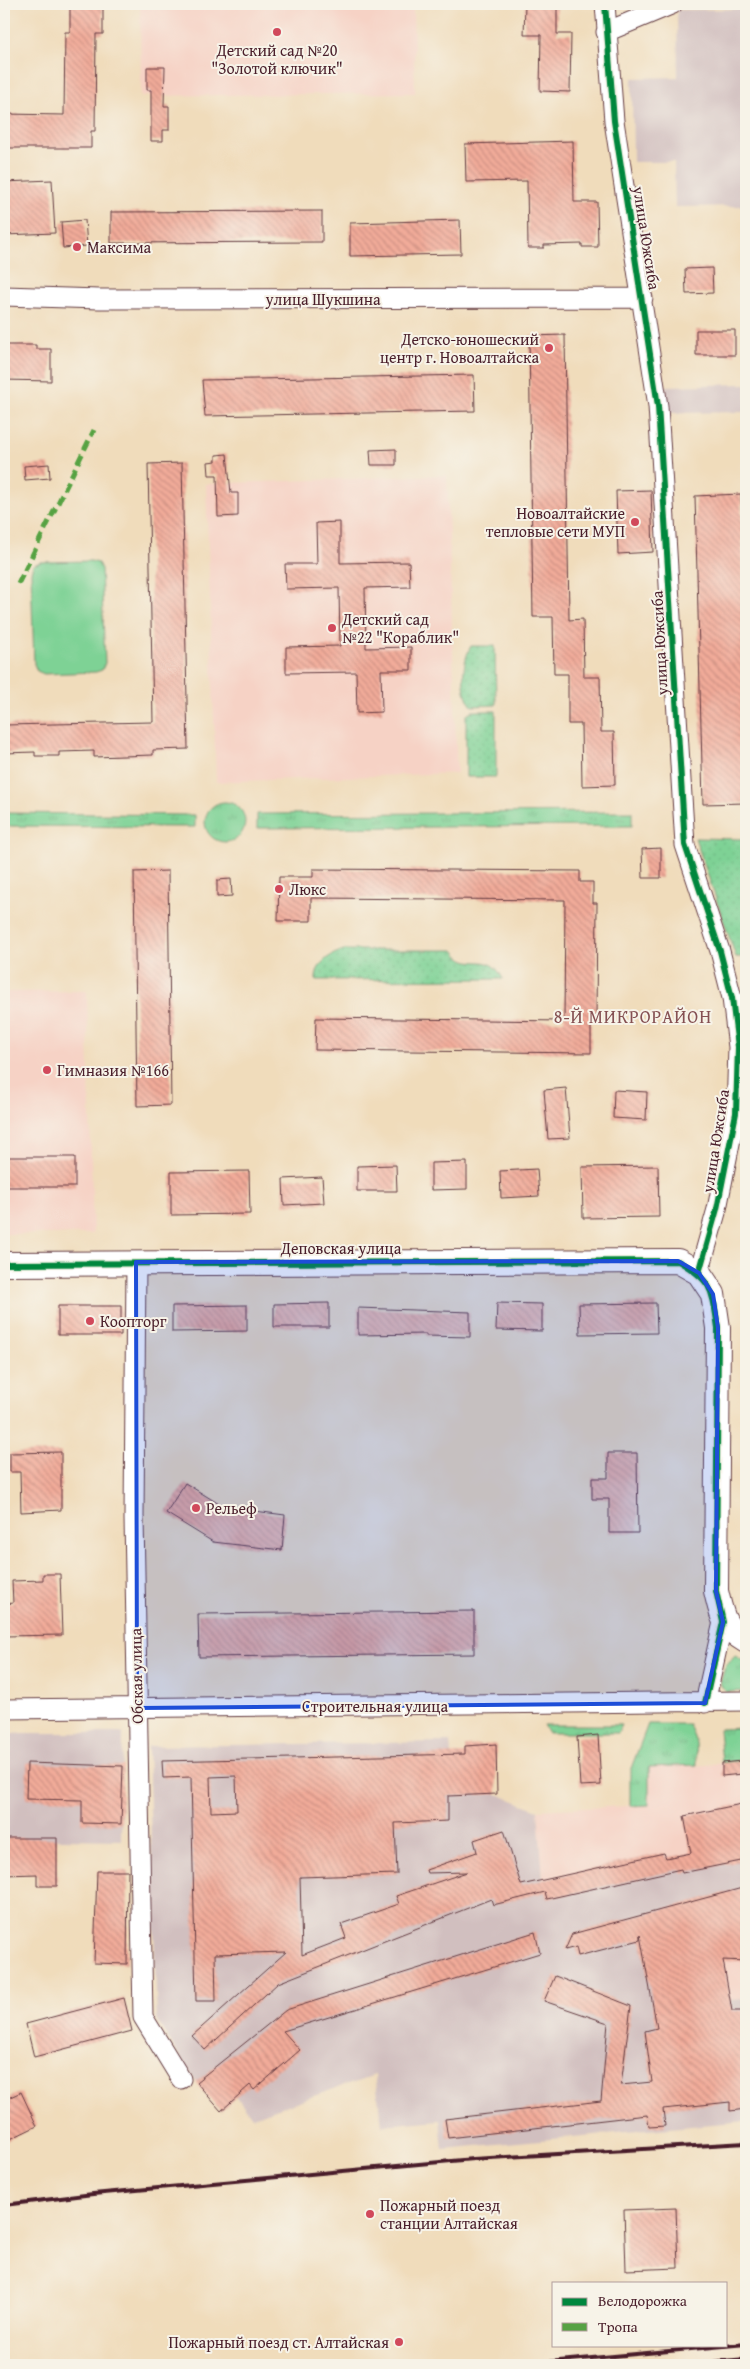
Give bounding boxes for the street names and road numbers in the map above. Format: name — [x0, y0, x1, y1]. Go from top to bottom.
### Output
street label: улица Южсиба — [627, 184, 667, 292]
street label: улица Шукшина — [264, 287, 381, 311]
street label: улица Южсиба — [644, 590, 674, 697]
street label: улица Южсиба — [695, 1087, 735, 1195]
street label: Деповская улица — [280, 1236, 402, 1260]
street label: Обская улица — [123, 1628, 149, 1724]
street label: Строительная улица — [302, 1694, 448, 1718]

